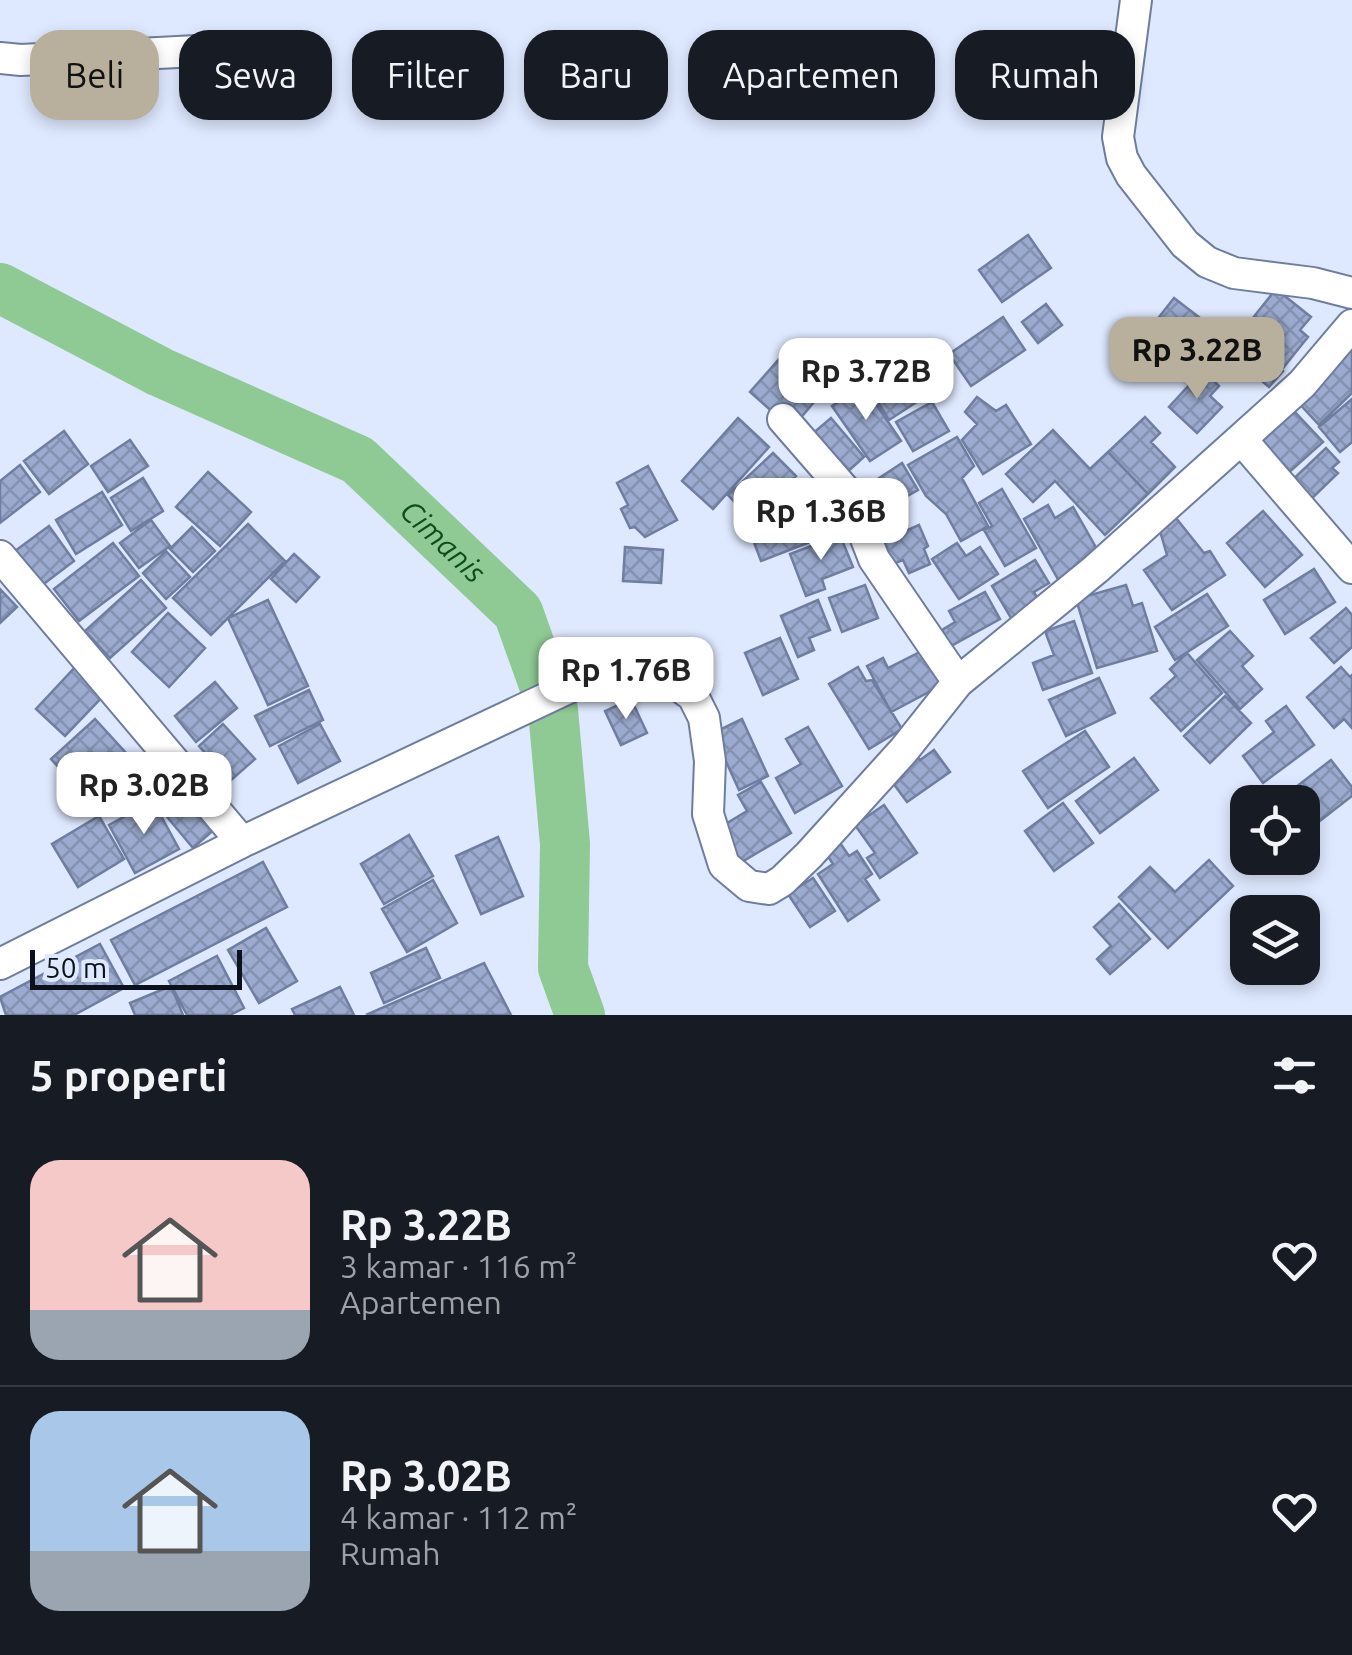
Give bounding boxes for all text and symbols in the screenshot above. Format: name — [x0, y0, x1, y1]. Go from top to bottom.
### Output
chip: Beli — [30, 30, 159, 120]
chip: Sewa — [179, 30, 332, 120]
chip: Filter — [352, 30, 504, 120]
chip: Baru — [524, 30, 668, 120]
chip: Apartemen — [688, 30, 935, 120]
chip: Rumah — [955, 30, 1135, 120]
pin: Rp 3.22B — [1094, 317, 1300, 402]
text: Rp 3.22B — [1132, 331, 1262, 367]
pin: Rp 3.72B — [763, 338, 969, 423]
text: Rp 3.72B — [801, 352, 931, 388]
pin: Rp 1.36B — [718, 478, 924, 563]
text: Rp 1.36B — [756, 492, 886, 528]
water label: Cimanis — [394, 493, 493, 590]
pin: Rp 1.76B — [523, 637, 729, 722]
text: Rp 1.76B — [561, 651, 691, 687]
pin: Rp 3.02B — [41, 752, 247, 837]
text: Rp 3.02B — [79, 766, 209, 802]
map controls — [1230, 785, 1320, 985]
button: locate — [1230, 785, 1320, 875]
button: layers — [1230, 895, 1320, 985]
scale bar — [30, 945, 242, 990]
text: 50 m — [45, 952, 107, 983]
icon: filters — [1267, 1048, 1322, 1103]
text: 5 properti — [30, 1052, 227, 1099]
icon: home — [110, 1200, 230, 1320]
text: Rp 3.22B — [340, 1201, 512, 1248]
icon: heart — [1267, 1233, 1322, 1288]
text: 3 kamar · 116 m² — [340, 1248, 577, 1284]
text: Apartemen — [340, 1284, 502, 1320]
icon: home — [110, 1451, 230, 1571]
text: Rp 3.02B — [340, 1452, 512, 1499]
icon: heart — [1267, 1484, 1322, 1539]
text: 4 kamar · 112 m² — [340, 1499, 577, 1535]
text: Rumah — [340, 1535, 441, 1571]

